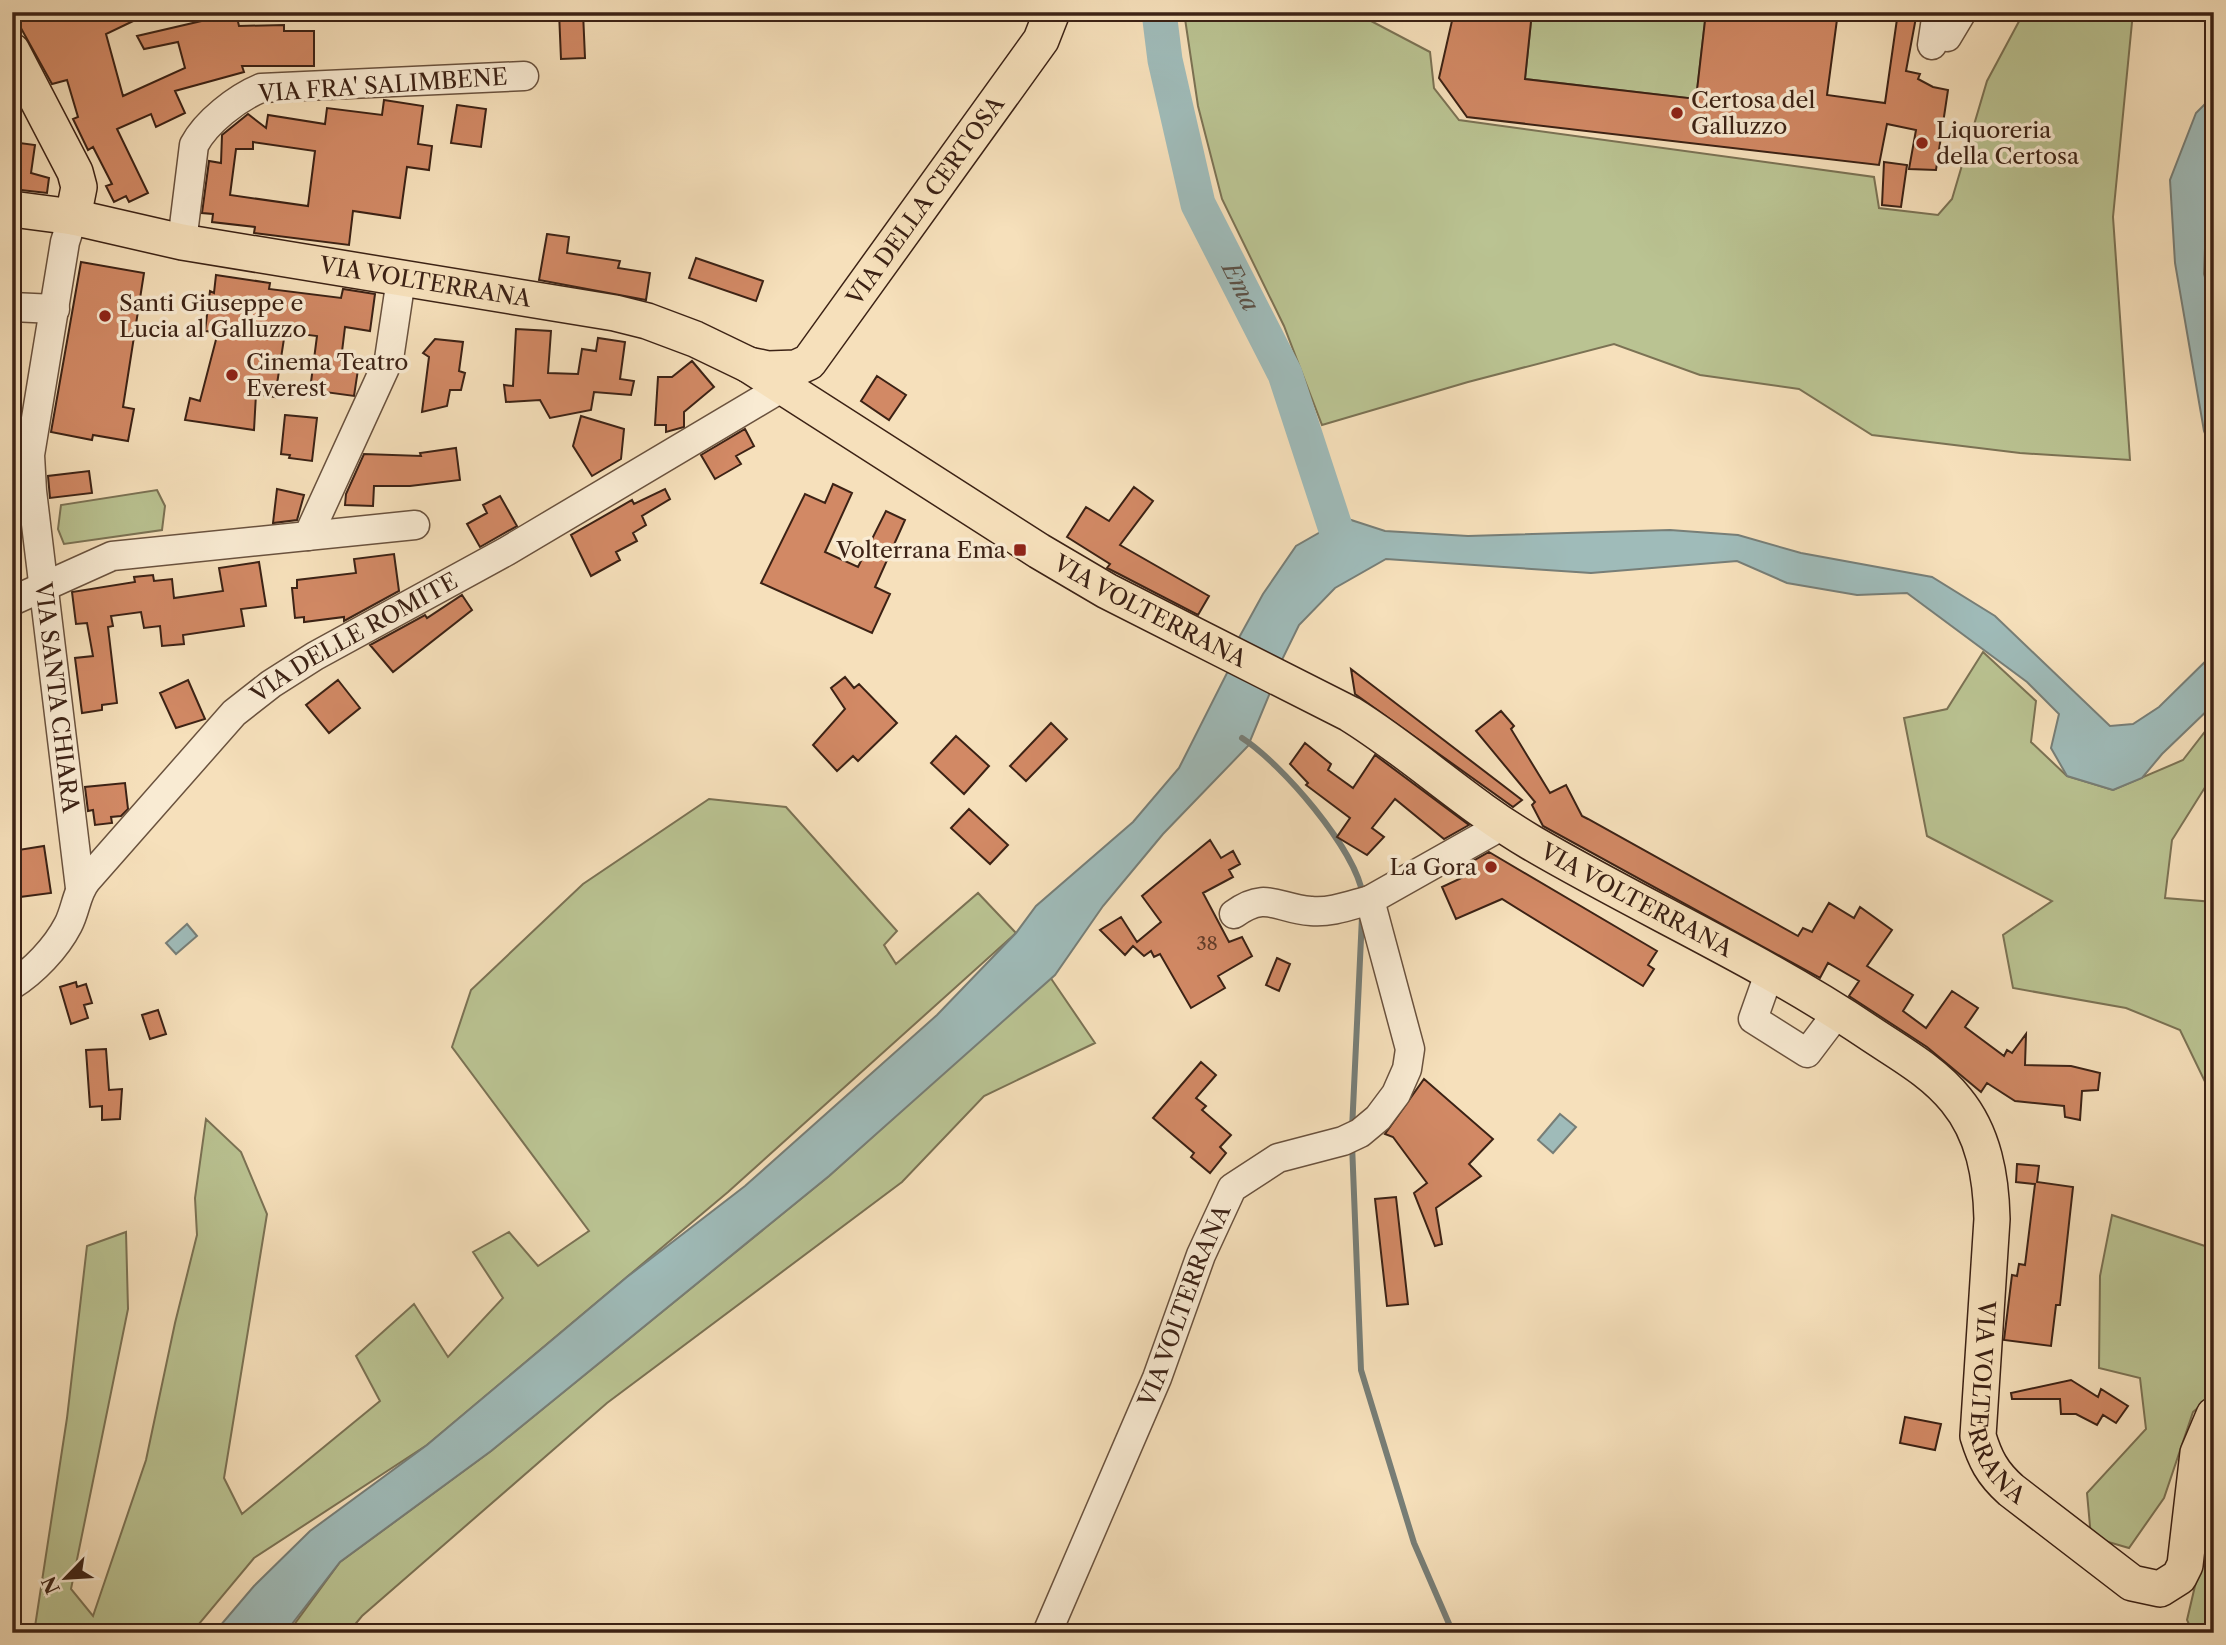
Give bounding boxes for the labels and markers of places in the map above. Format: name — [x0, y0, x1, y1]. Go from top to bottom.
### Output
place label: Certosa del Galluzzo — [1691, 86, 1815, 140]
marker: Certosa del Galluzzo — [1669, 105, 1685, 121]
place label: Liquoreria della Certosa — [1936, 116, 2080, 170]
marker: Liquoreria della Certosa — [1914, 135, 1930, 151]
place label: Santi Giuseppe e Lucia al Galluzzo — [119, 289, 307, 343]
marker: Santi Giuseppe e Lucia al Galluzzo — [97, 308, 113, 324]
place label: Cinema Teatro Everest — [246, 348, 408, 402]
marker: Cinema Teatro Everest — [224, 367, 240, 383]
place label: Volterrana Ema — [835, 536, 1007, 564]
marker: Volterrana Ema — [1012, 542, 1028, 558]
place label: La Gora — [1390, 853, 1478, 881]
marker: La Gora — [1483, 859, 1499, 875]

